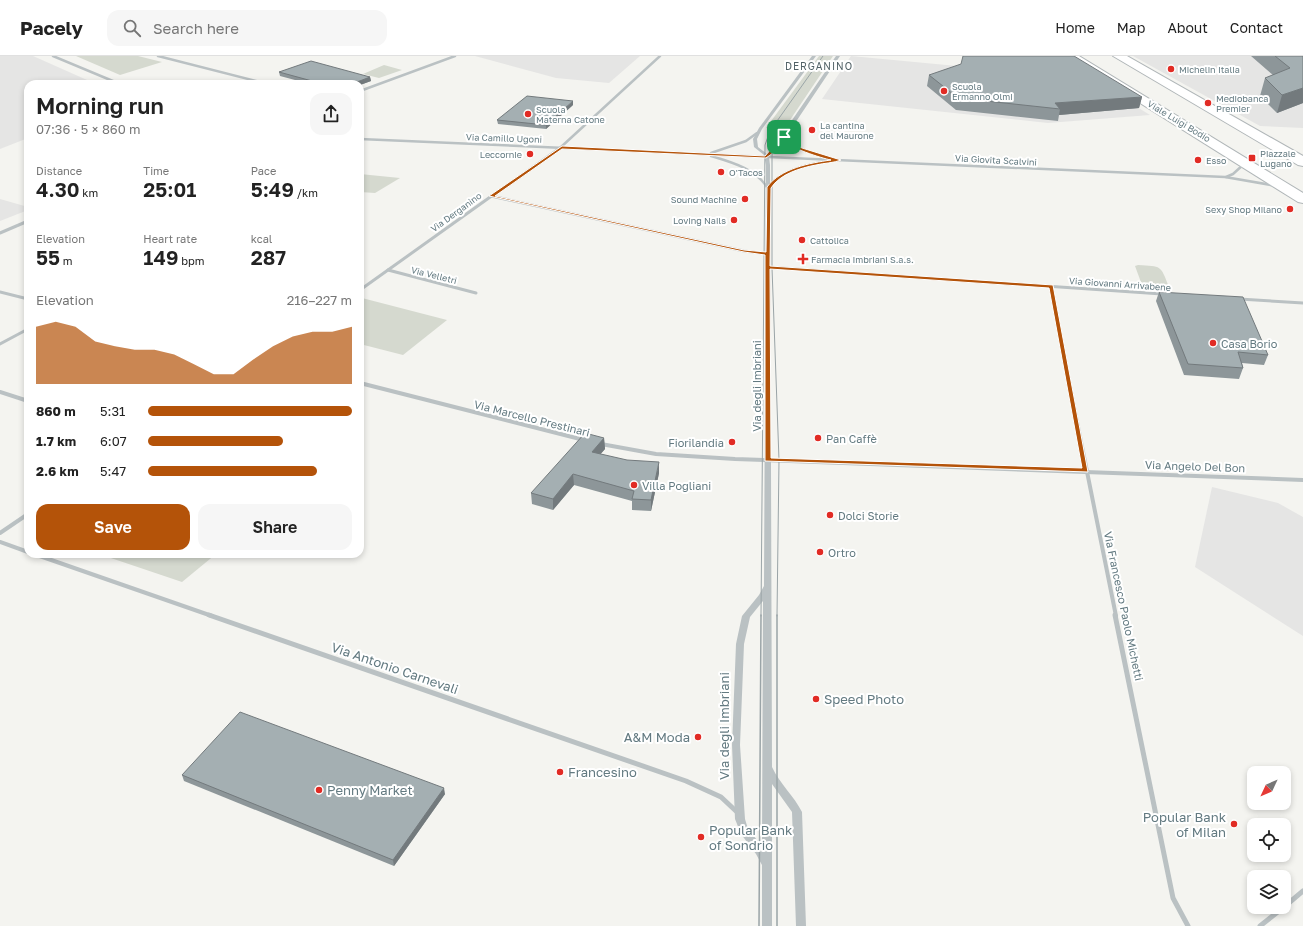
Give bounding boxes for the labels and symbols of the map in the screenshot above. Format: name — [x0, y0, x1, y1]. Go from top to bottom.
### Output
district label: DERGANINO — [785, 60, 853, 72]
marker: Michelin Italia — [1166, 64, 1176, 74]
place label: Michelin Italia — [1179, 64, 1240, 75]
place label: Scuola Ermanno Olmi — [952, 81, 1013, 102]
marker: Scuola Ermanno Olmi — [939, 86, 949, 96]
place label: Mediobanca Premier — [1216, 93, 1268, 114]
street label: Viale Luigi Bodio — [1145, 98, 1213, 144]
marker: Mediobanca Premier — [1203, 98, 1213, 108]
place label: Scuola Materna Catone — [536, 104, 605, 125]
marker: Scuola Materna Catone — [523, 109, 533, 119]
pin — [767, 120, 801, 154]
place label: La cantina del Maurone — [820, 120, 874, 141]
marker: La cantina del Maurone — [807, 125, 817, 135]
street label: Via Camillo Ugoni — [466, 131, 542, 145]
place label: Piazzale Lugano — [1260, 148, 1296, 169]
place label: Leccornie — [480, 149, 522, 160]
marker: Leccornie — [525, 149, 535, 159]
street label: Via Giovita Scalvini — [955, 152, 1037, 168]
marker: Piazzale Lugano — [1247, 153, 1257, 163]
marker: Esso — [1193, 155, 1203, 165]
place label: Esso — [1206, 155, 1226, 166]
marker: O'Tacos — [716, 167, 726, 177]
place label: O'Tacos — [729, 167, 763, 178]
street label: Via Derganino — [428, 190, 484, 234]
place label: Sound Machine — [671, 194, 737, 205]
marker: Sound Machine — [740, 194, 750, 204]
place label: Sexy Shop Milano — [1205, 204, 1282, 215]
marker: Sexy Shop Milano — [1285, 204, 1295, 214]
place label: Loving Nails — [673, 215, 726, 226]
marker: Loving Nails — [729, 215, 739, 225]
marker: Cattolica — [797, 235, 807, 245]
place label: Cattolica — [810, 235, 849, 246]
marker: Farmacia Imbriani S.a.s. — [798, 254, 808, 264]
place label: Farmacia Imbriani S.a.s. — [811, 254, 914, 265]
street label: Via Velletri — [410, 264, 458, 286]
street label: Via Giovanni Arrivabene — [1069, 275, 1171, 293]
place label: Casa Borio — [1221, 337, 1278, 350]
marker: Casa Borio — [1208, 338, 1218, 348]
street label: Via degli Imbriani — [750, 340, 763, 432]
street label: Via Marcello Prestinari — [473, 397, 591, 439]
place label: Pan Caffè — [826, 432, 877, 445]
marker: Pan Caffè — [813, 433, 823, 443]
place label: Fiorilandia — [668, 436, 724, 449]
marker: Fiorilandia — [727, 437, 737, 447]
street label: Via Angelo Del Bon — [1145, 458, 1245, 474]
place label: Villa Pogliani — [642, 479, 711, 492]
marker: Villa Pogliani — [629, 480, 639, 490]
place label: Dolci Storie — [838, 509, 899, 522]
marker: Dolci Storie — [825, 510, 835, 520]
street label: Via Francesco Paolo Michetti — [1102, 530, 1146, 682]
place label: Ortro — [828, 546, 856, 559]
marker: Ortro — [815, 547, 825, 557]
street label: Via Antonio Carnevali — [329, 639, 461, 697]
street label: Via degli Imbriani — [716, 672, 732, 780]
place label: Speed Photo — [824, 691, 904, 707]
marker: Speed Photo — [811, 694, 821, 704]
place label: A&M Moda — [624, 729, 690, 745]
marker: A&M Moda — [693, 732, 703, 742]
place label: Francesino — [568, 764, 637, 780]
north arrow — [1247, 766, 1291, 810]
marker: Francesino — [555, 767, 565, 777]
place label: Penny Market — [327, 782, 413, 798]
marker: Penny Market — [314, 785, 324, 795]
place label: Popular Bank of Milan — [1143, 809, 1227, 840]
marker: Popular Bank of Milan — [1229, 819, 1239, 829]
place label: Popular Bank of Sondrio — [709, 822, 793, 853]
marker: Popular Bank of Sondrio — [696, 832, 706, 842]

